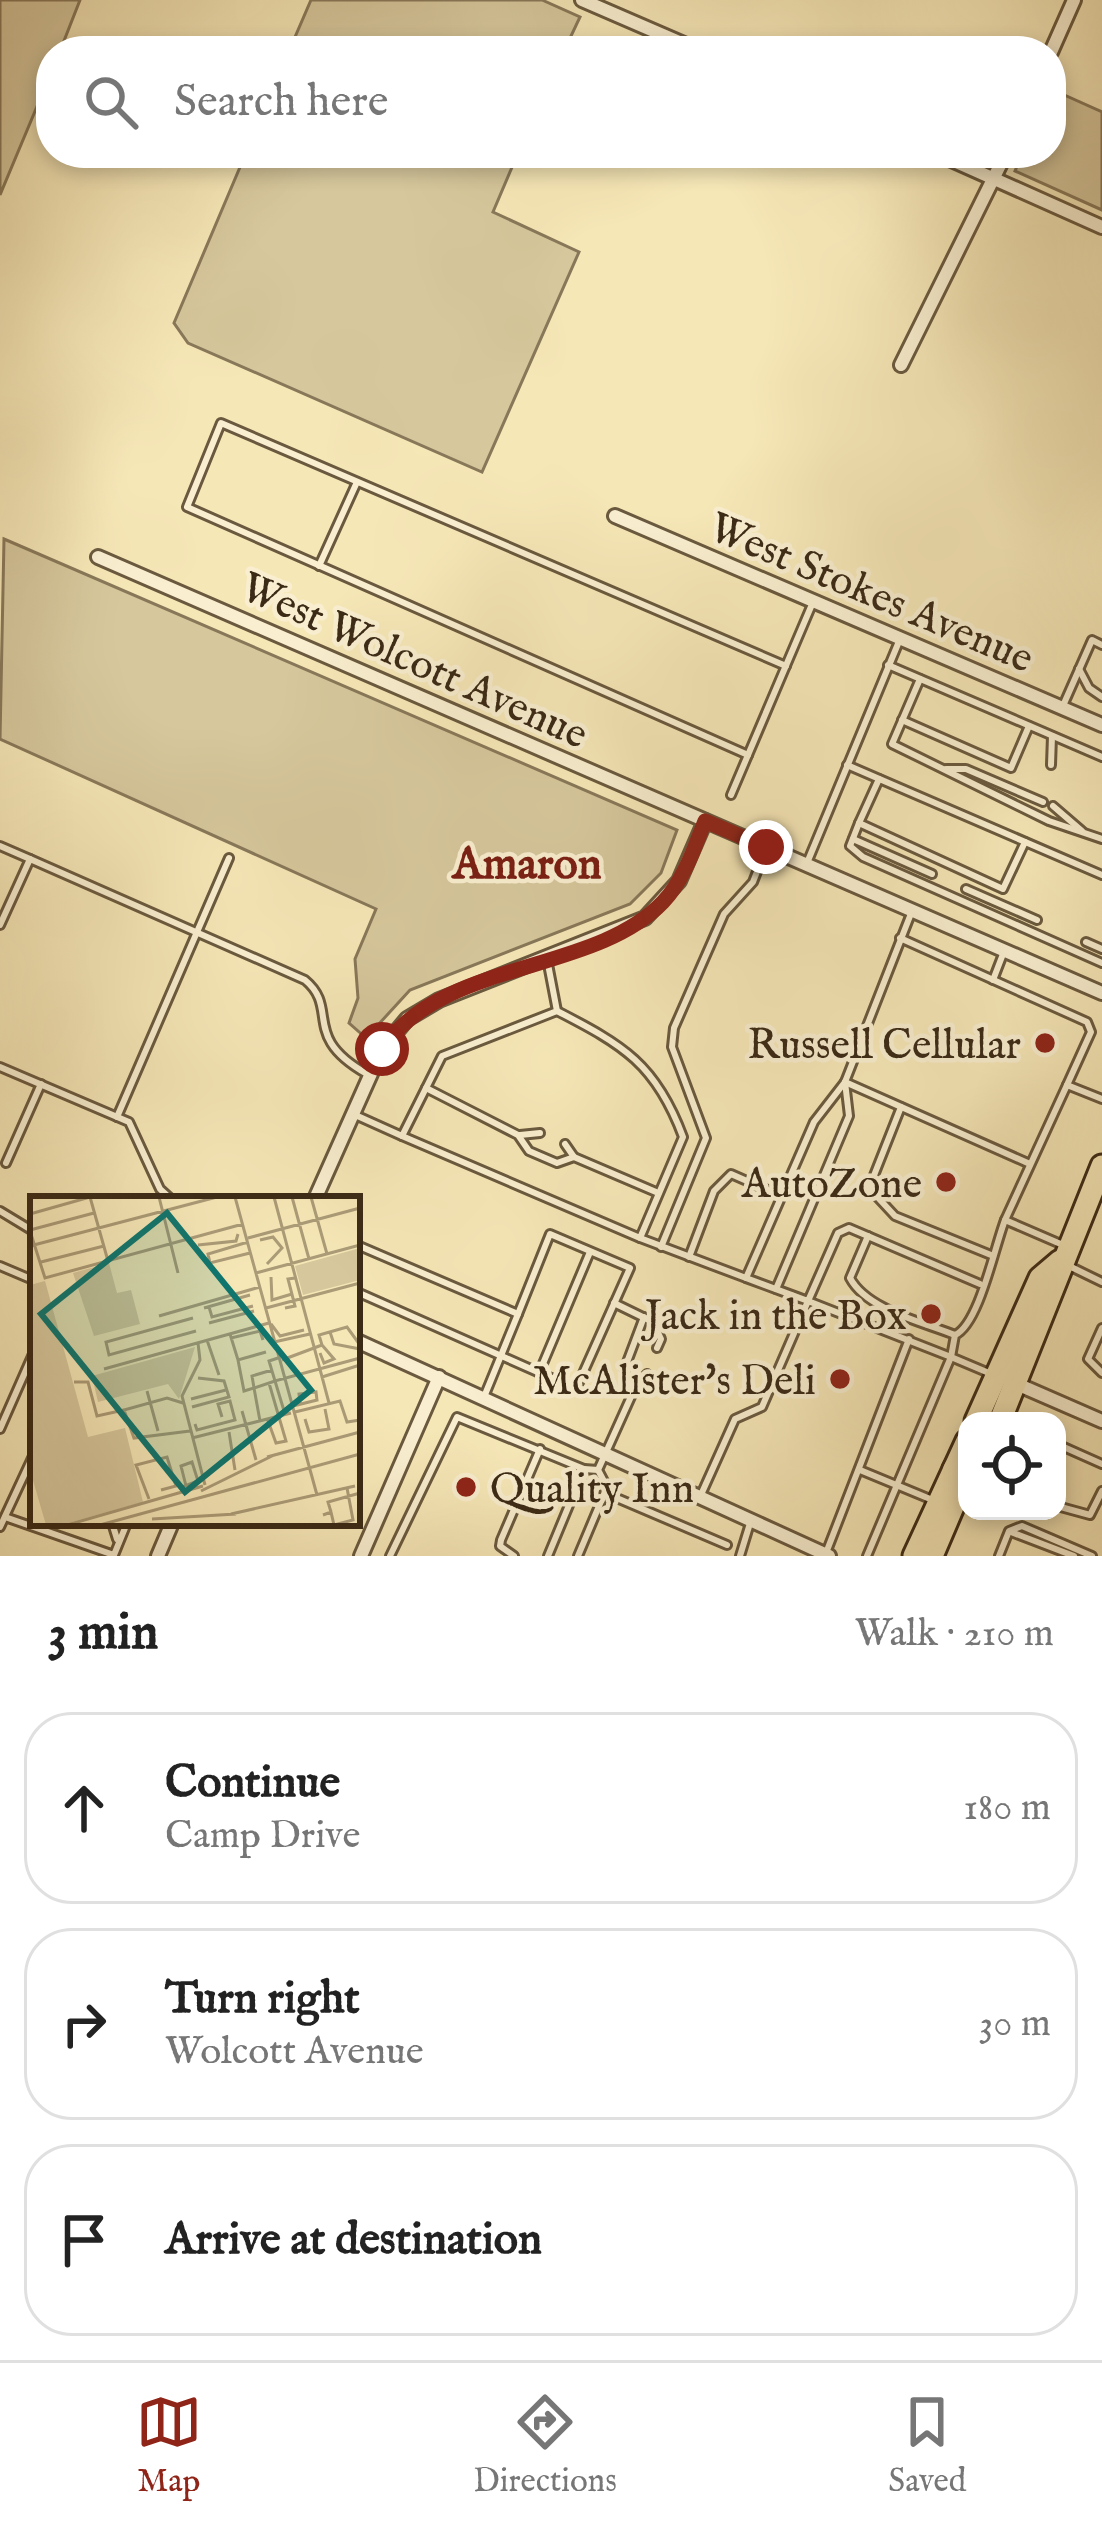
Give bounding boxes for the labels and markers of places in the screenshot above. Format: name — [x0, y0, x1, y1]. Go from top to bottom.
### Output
place label: Russell Cellular — [748, 1020, 1021, 1073]
marker: Russell Cellular — [1032, 1030, 1058, 1056]
place label: AutoZone — [741, 1159, 922, 1212]
marker: AutoZone — [933, 1169, 959, 1195]
place label: Jack in the Box — [641, 1291, 907, 1344]
marker: Jack in the Box — [918, 1301, 944, 1327]
place label: McAlister's Deli — [533, 1356, 816, 1409]
marker: McAlister's Deli — [827, 1366, 853, 1392]
place label: Quality Inn — [490, 1464, 694, 1517]
marker: Quality Inn — [453, 1474, 479, 1500]

